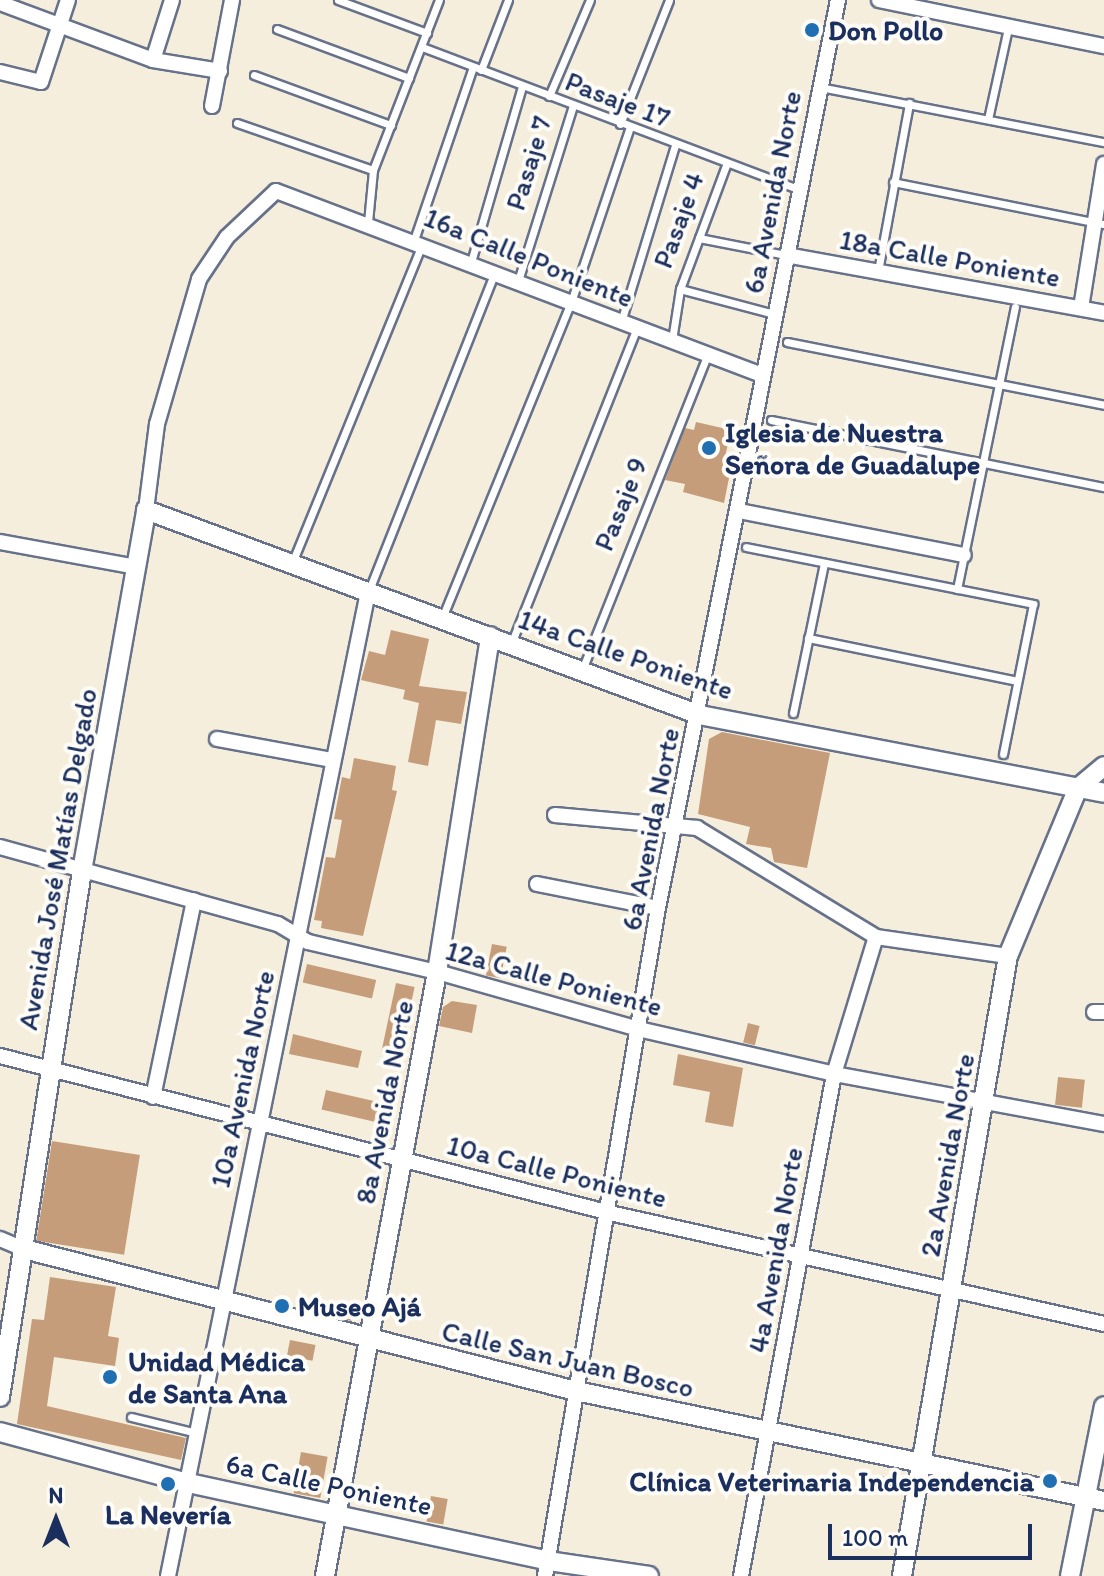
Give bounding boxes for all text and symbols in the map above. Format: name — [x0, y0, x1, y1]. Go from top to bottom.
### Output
place label: Don Pollo — [828, 13, 943, 47]
marker: Don Pollo — [803, 21, 821, 39]
street label: Pasaje 17 — [561, 64, 675, 134]
street label: 6a Avenida Norte — [736, 88, 808, 296]
street label: Pasaje 7 — [498, 112, 558, 214]
street label: Pasaje 4 — [645, 168, 711, 272]
street label: 16a Calle Poniente — [420, 200, 638, 314]
street label: 18a Calle Poniente — [838, 222, 1062, 294]
place label: Iglesia de Nuestra Señora de Guadalupe — [725, 415, 981, 481]
marker: Iglesia de Nuestra Señora de Guadalupe — [700, 439, 718, 457]
street label: Pasaje 9 — [586, 453, 654, 555]
street label: 14a Calle Poniente — [515, 602, 737, 706]
street label: Avenida José Matías Delgado — [10, 686, 104, 1032]
street label: 6a Avenida Norte — [614, 725, 686, 933]
street label: 12a Calle Poniente — [443, 933, 665, 1023]
street label: 10a Avenida Norte — [203, 967, 281, 1191]
street label: 8a Avenida Norte — [348, 998, 420, 1206]
street label: 2a Avenida Norte — [913, 1051, 981, 1259]
street label: 10a Calle Poniente — [444, 1128, 670, 1214]
street label: 4a Avenida Norte — [740, 1145, 810, 1355]
place label: Museo Ajá — [298, 1289, 421, 1323]
marker: Museo Ajá — [273, 1297, 291, 1315]
street label: Calle San Juan Bosco — [439, 1314, 697, 1404]
place label: Unidad Médica de Santa Ana — [128, 1344, 304, 1410]
marker: Unidad Médica de Santa Ana — [99, 1366, 121, 1388]
street label: 6a Calle Poniente — [224, 1446, 434, 1522]
place label: Clínica Veterinaria Independencia — [629, 1464, 1034, 1498]
marker: Clínica Veterinaria Independencia — [1041, 1472, 1059, 1490]
marker: La Nevería — [159, 1475, 177, 1493]
north arrow — [16, 1480, 96, 1560]
text: N — [49, 1482, 63, 1509]
place label: La Nevería — [105, 1497, 231, 1531]
scale bar — [832, 1508, 1036, 1558]
text: 100 m — [842, 1523, 908, 1552]

